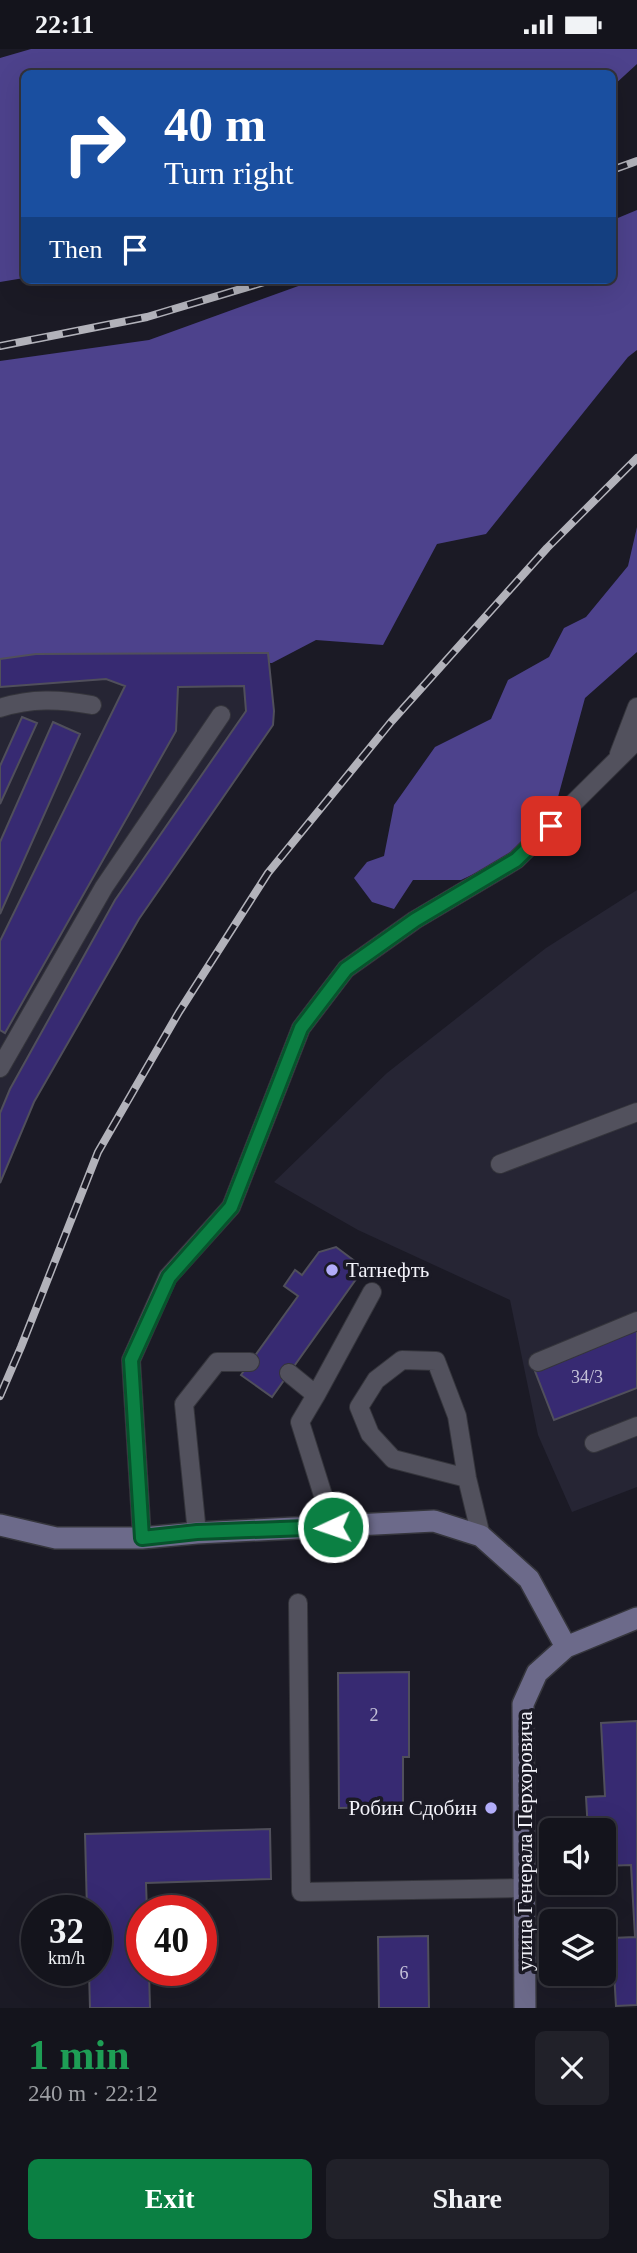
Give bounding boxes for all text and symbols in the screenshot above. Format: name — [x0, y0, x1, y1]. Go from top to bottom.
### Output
text: 22:11 — [35, 10, 94, 39]
text: 40 m — [164, 97, 266, 152]
icon: right — [49, 98, 140, 189]
text: Turn right — [164, 155, 294, 191]
icon: arrive — [116, 231, 154, 269]
text: Then — [49, 235, 102, 264]
pin — [521, 796, 581, 856]
icon: arrive — [532, 807, 570, 845]
place label: Татнефть — [346, 1258, 429, 1282]
marker: Татнефть — [324, 1262, 340, 1278]
house number: 34/3 — [571, 1367, 603, 1387]
position arrow — [296, 1490, 370, 1564]
house number: 2 — [370, 1705, 379, 1725]
street label: улица Генерала Перхоровича — [513, 1710, 537, 1971]
place label: Робин Сдобин — [349, 1796, 477, 1820]
marker: Робин Сдобин — [483, 1800, 499, 1816]
map controls — [539, 1818, 616, 1986]
button: sound — [539, 1818, 616, 1895]
speed limit sign: 40 — [126, 1895, 217, 1986]
button: layers — [539, 1909, 616, 1986]
text: 32 — [49, 1912, 84, 1951]
text: km/h — [48, 1948, 85, 1968]
house number: 6 — [400, 1963, 409, 1983]
button: close — [535, 2031, 609, 2105]
text: 1 min — [28, 2032, 130, 2078]
text: 240 m · 22:12 — [28, 2081, 158, 2106]
button: Exit — [28, 2159, 312, 2239]
button: Share — [326, 2159, 609, 2239]

